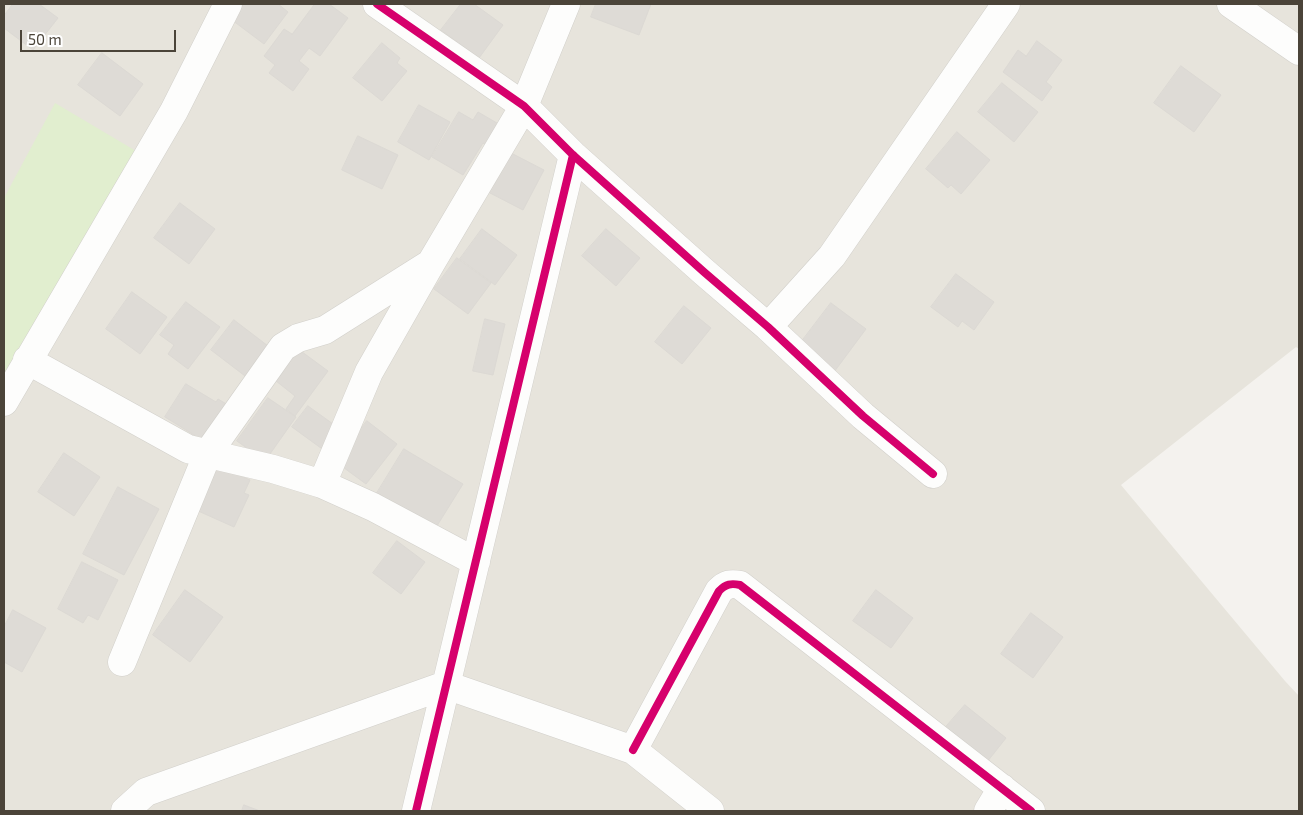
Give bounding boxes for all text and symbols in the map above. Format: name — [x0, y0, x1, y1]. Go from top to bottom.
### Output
scale bar — [22, 20, 179, 52]
text: 50 m — [28, 30, 62, 48]

